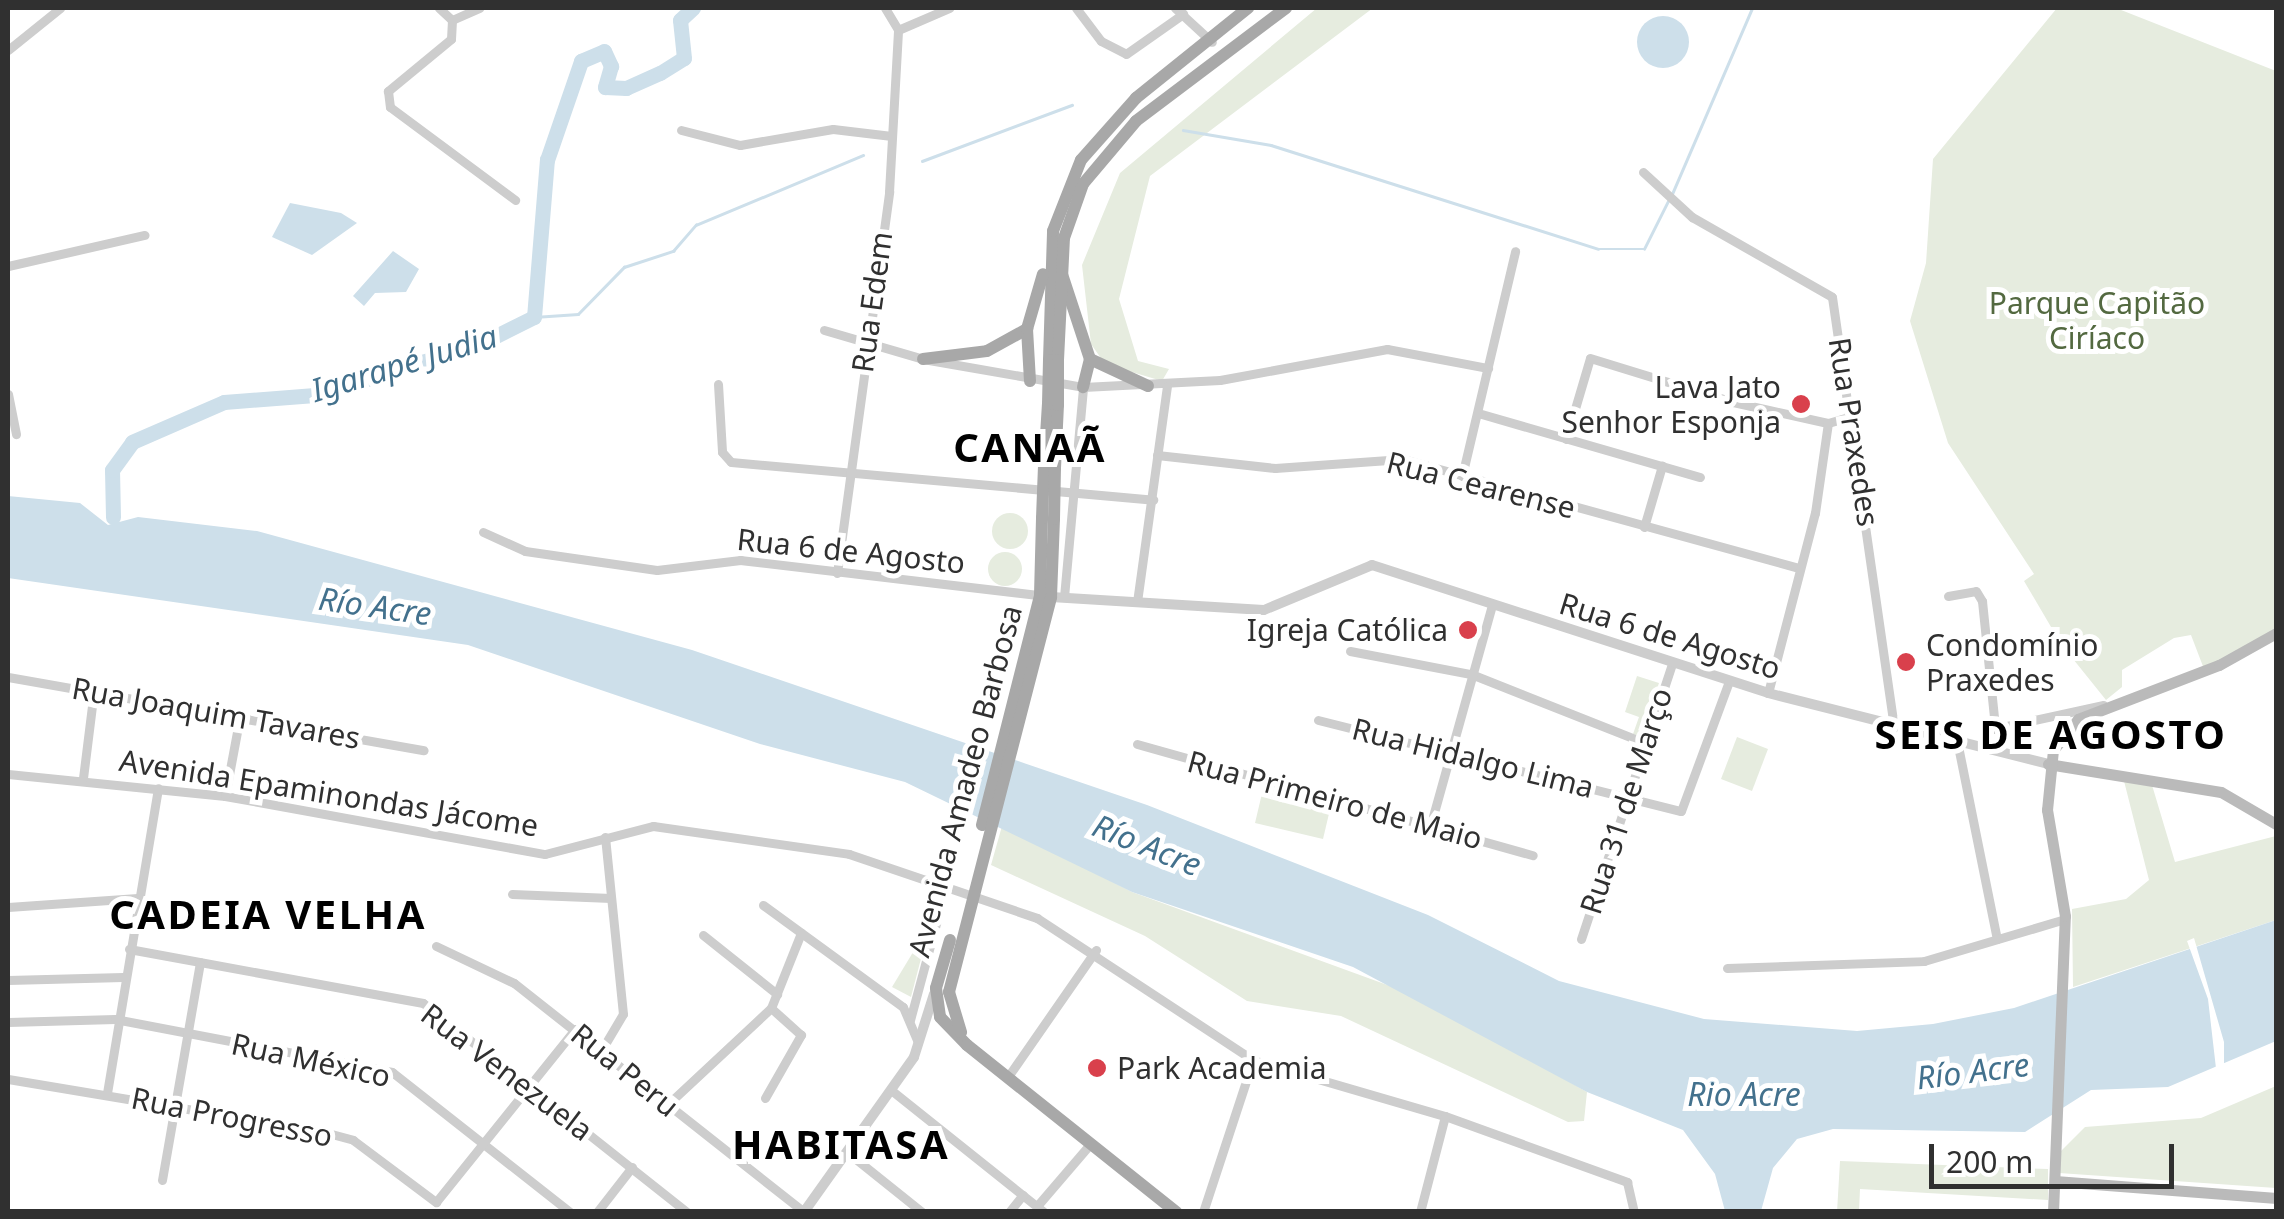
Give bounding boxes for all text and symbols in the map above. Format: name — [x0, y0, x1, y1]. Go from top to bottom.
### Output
street label: Rua Edem — [844, 229, 900, 375]
park label: Parque Capitão Ciríaco — [1989, 285, 2205, 356]
water label: Igarapé Judia — [306, 317, 502, 409]
street label: Rua Praxedes — [1821, 335, 1887, 529]
place label: Lava Jato Senhor Esponja — [1561, 369, 1781, 440]
marker: Lava Jato Senhor Esponja — [1790, 393, 1812, 415]
district label: CANAÃ — [953, 423, 1107, 471]
street label: Rua Cearense — [1383, 444, 1579, 526]
street label: Rua 6 de Agosto — [735, 521, 967, 581]
water label: Río Acre — [316, 579, 434, 633]
street label: Rua 6 de Agosto — [1555, 585, 1785, 687]
street label: Avenida Amadeo Barbosa — [901, 601, 1029, 961]
place label: Igreja Católica — [1247, 612, 1448, 648]
marker: Igreja Católica — [1457, 619, 1479, 641]
place label: Condomínio Praxedes — [1926, 627, 2098, 698]
marker: Condomínio Praxedes — [1895, 651, 1917, 673]
street label: Rua Joaquim Tavares — [69, 670, 363, 756]
street label: Rua 31 de Março — [1572, 683, 1680, 919]
district label: SEIS DE AGOSTO — [1875, 710, 2227, 758]
street label: Rua Hidalgo Lima — [1349, 711, 1597, 805]
street label: Avenida Epaminondas Jácome — [117, 742, 541, 844]
street label: Rua Primeiro de Maio — [1184, 743, 1486, 857]
water label: Río Acre — [1087, 806, 1207, 884]
district label: CADEIA VELHA — [109, 890, 427, 938]
street label: Rua Venezuela — [414, 996, 600, 1148]
street label: Rua Peru — [564, 1016, 686, 1124]
street label: Rua México — [228, 1026, 394, 1094]
water label: Río Acre — [1914, 1045, 2032, 1097]
place label: Park Academia — [1117, 1050, 1327, 1086]
marker: Park Academia — [1086, 1057, 1108, 1079]
water label: Rio Acre — [1687, 1075, 1801, 1113]
street label: Rua Progresso — [128, 1080, 336, 1154]
district label: HABITASA — [732, 1120, 950, 1168]
scale bar — [1934, 1124, 2179, 1186]
text: 200 m — [1946, 1141, 2033, 1182]

